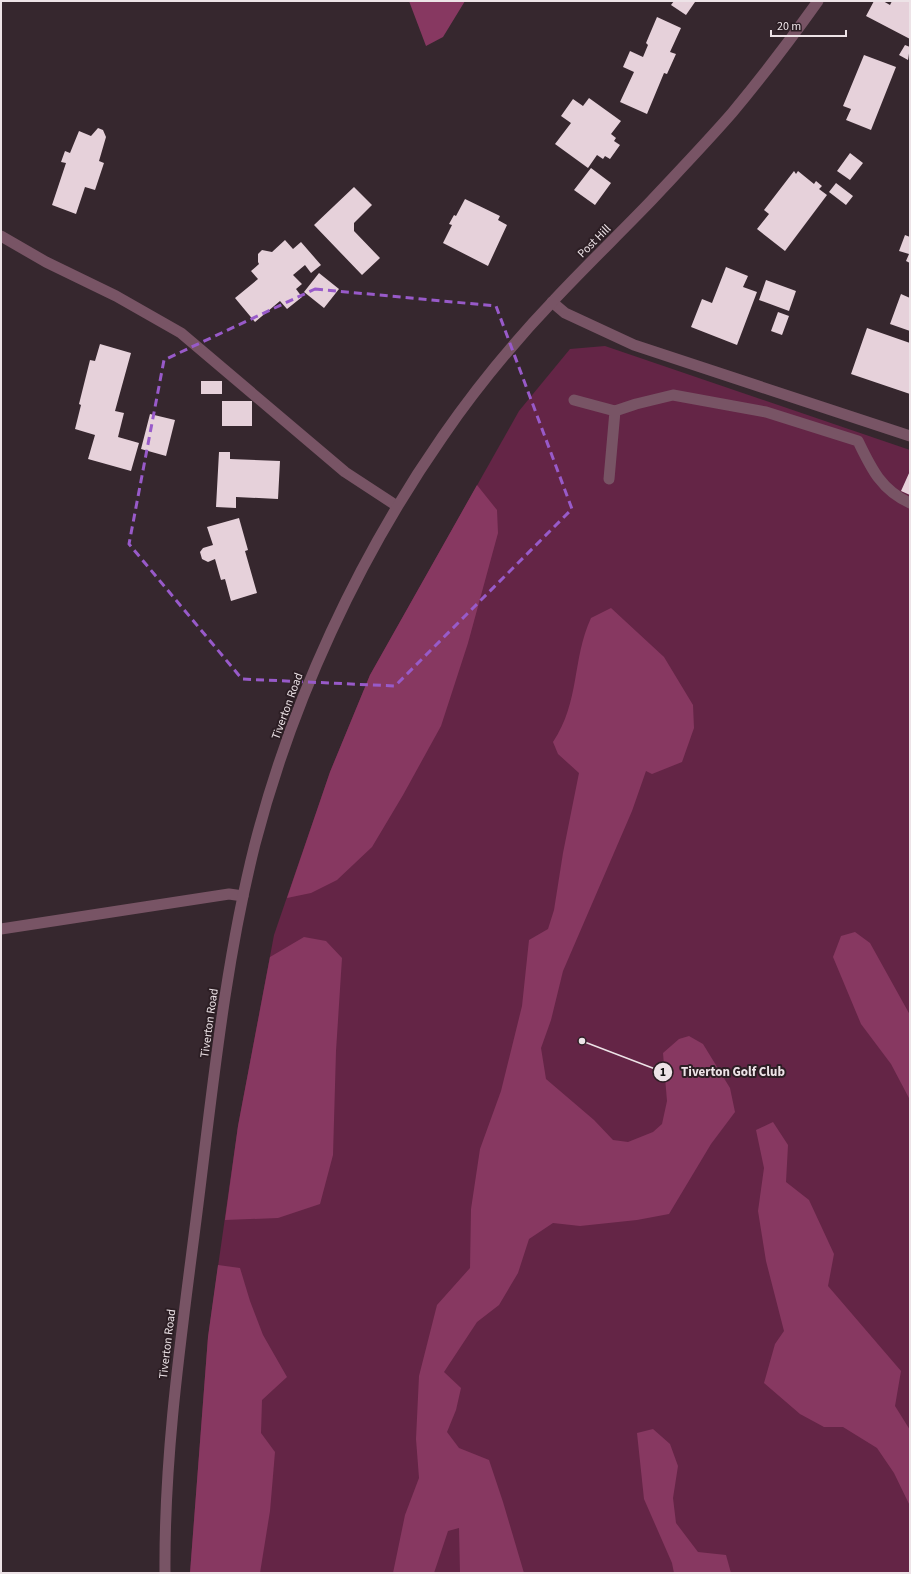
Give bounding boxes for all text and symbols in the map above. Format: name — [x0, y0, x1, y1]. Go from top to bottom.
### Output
scale bar — [771, 12, 846, 38]
text: 20 m — [777, 18, 801, 35]
street label: Post Hill — [574, 221, 615, 262]
street label: Tiverton Road — [267, 670, 307, 742]
street label: Tiverton Road — [196, 987, 223, 1059]
callout: Tiverton Golf Club — [653, 1059, 793, 1084]
text: Tiverton Golf Club — [681, 1063, 785, 1081]
text: 1 — [660, 1064, 666, 1081]
street label: Tiverton Road — [155, 1308, 180, 1380]

